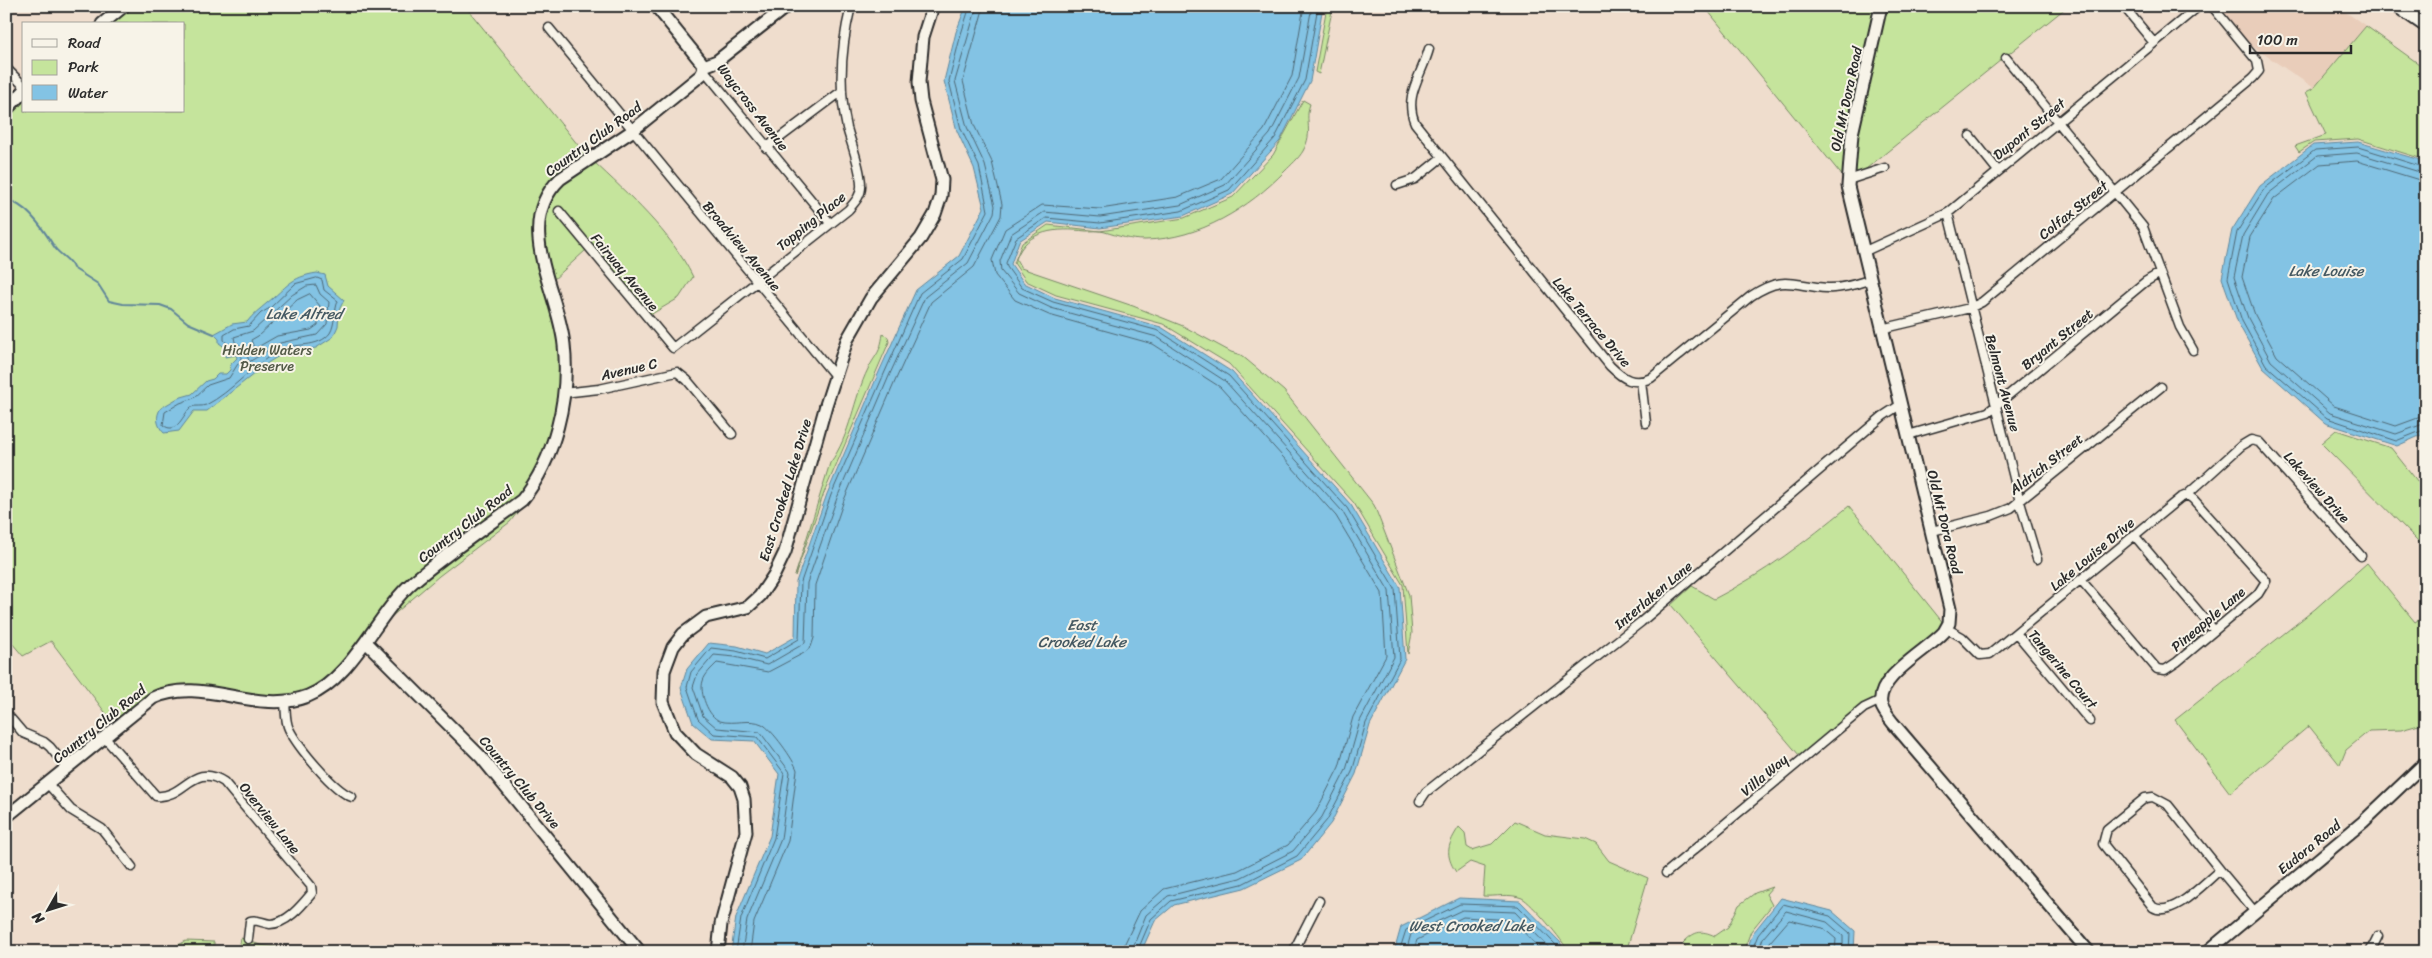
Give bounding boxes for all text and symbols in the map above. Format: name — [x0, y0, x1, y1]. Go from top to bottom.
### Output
legend — [22, 22, 185, 112]
scale bar — [2250, 22, 2351, 54]
text: 100 m — [2257, 27, 2298, 53]
text: Road — [68, 30, 101, 56]
street label: Old Mt Dora Road — [1823, 43, 1870, 154]
text: Park — [68, 54, 99, 80]
street label: Waycross Avenue — [710, 58, 795, 157]
text: Water — [68, 80, 108, 106]
street label: Dupont Street — [1987, 91, 2072, 167]
street label: Country Club Road — [539, 95, 648, 183]
street label: Colfax Street — [2033, 173, 2115, 247]
street label: Topping Place — [771, 185, 852, 258]
street label: Broadview Avenue — [696, 195, 787, 297]
street label: Fairway Avenue — [584, 227, 665, 317]
water label: Lake Louise — [2289, 258, 2365, 284]
street label: Lake Terrace Drive — [1546, 271, 1637, 374]
water label: Lake Alfred — [266, 301, 346, 327]
street label: Bryant Street — [2015, 302, 2099, 377]
street label: Belmont Avenue — [1978, 332, 2028, 435]
park label: Hidden Waters Preserve — [222, 338, 312, 379]
street label: Avenue C — [598, 351, 660, 388]
street label: East Crooked Lake Drive — [752, 416, 819, 565]
street label: Aldrich Street — [2003, 427, 2089, 502]
street label: Lakeview Drive — [2277, 445, 2356, 529]
street label: Old Mt Dora Road — [1920, 467, 1970, 578]
street label: Country Club Road — [412, 478, 520, 570]
street label: Lake Louise Drive — [2044, 511, 2141, 598]
street label: Interlaken Lane — [1607, 555, 1698, 637]
street label: Pineapple Lane — [2165, 580, 2252, 658]
water label: East Crooked Lake — [1038, 612, 1127, 655]
street label: Tangerine Court — [2022, 624, 2105, 716]
street label: Country Club Road — [47, 677, 153, 770]
street label: Country Club Drive — [473, 730, 567, 835]
street label: Villa Way — [1735, 747, 1794, 803]
street label: Overview Lane — [232, 777, 307, 860]
street label: Eudora Road — [2272, 813, 2348, 881]
north arrow — [22, 886, 72, 936]
text: N — [25, 906, 52, 930]
water label: West Crooked Lake — [1409, 913, 1535, 939]

